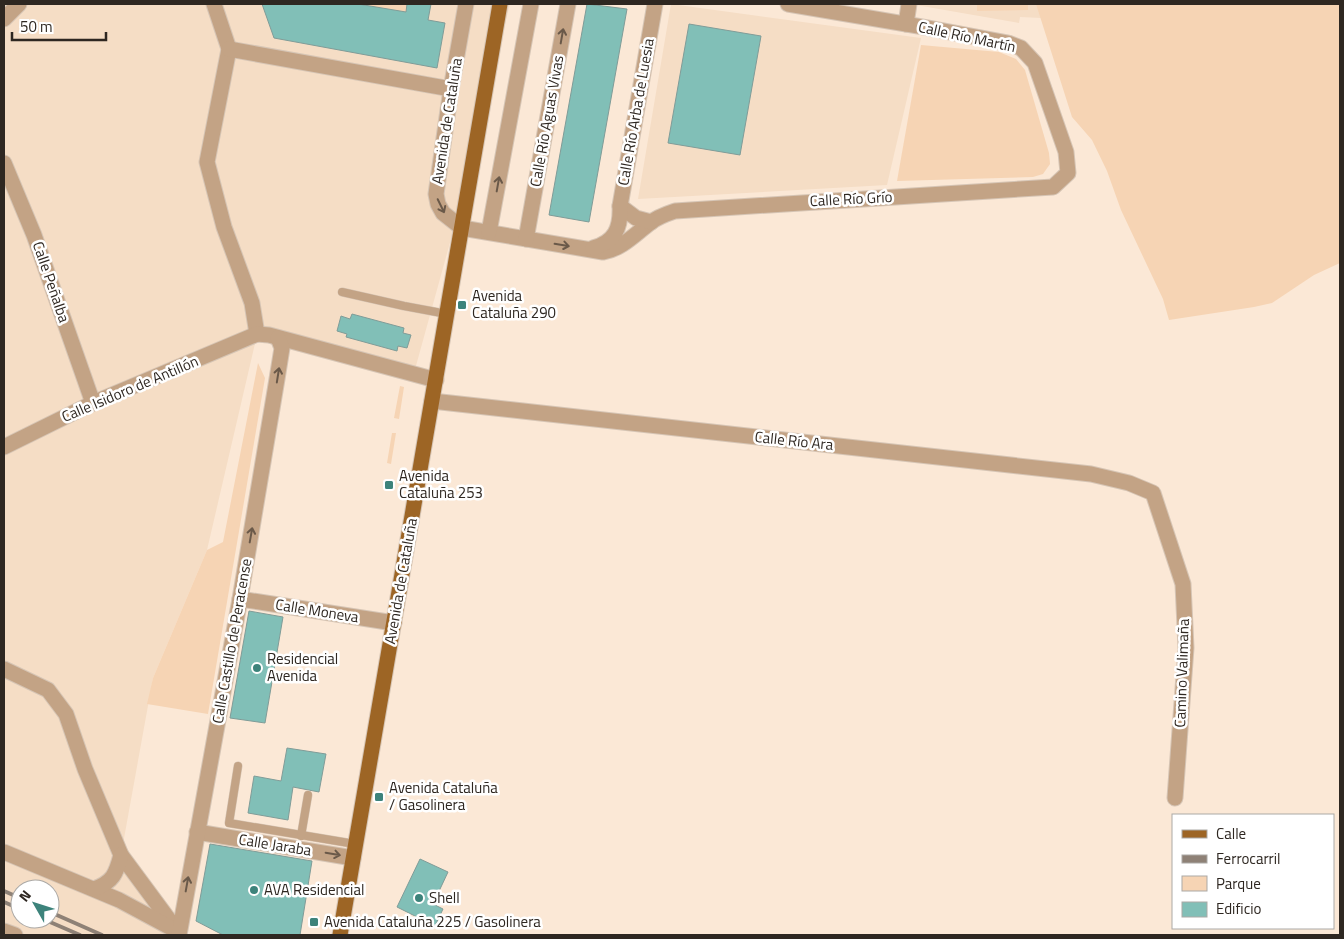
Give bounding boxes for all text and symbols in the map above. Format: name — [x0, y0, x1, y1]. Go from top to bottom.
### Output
scale bar — [12, 10, 106, 42]
text: 50 m — [20, 15, 53, 38]
street label: Calle Río Martín — [916, 15, 1018, 58]
one-way arrow — [558, 28, 567, 44]
street label: Calle Río Arba de Luesia — [611, 36, 660, 187]
street label: Calle Río Aguas Vivas — [524, 53, 569, 188]
street label: Avenida de Cataluña — [425, 56, 468, 186]
one-way arrow — [494, 177, 503, 193]
street label: Calle Río Grío — [809, 185, 893, 212]
one-way arrow — [436, 199, 446, 214]
street label: Calle Peñalba — [27, 238, 76, 326]
one-way arrow — [553, 240, 569, 250]
place label: Avenida Cataluña 290 — [472, 284, 556, 324]
marker: Avenida Cataluña 290 — [456, 299, 468, 311]
street label: Calle Isidoro de Antillón — [58, 349, 202, 428]
one-way arrow — [273, 367, 283, 383]
street label: Calle Río Ara — [754, 425, 835, 456]
place label: Avenida Cataluña 253 — [399, 464, 483, 504]
marker: Avenida Cataluña 253 — [383, 479, 395, 491]
street label: Avenida de Cataluña — [378, 516, 423, 646]
one-way arrow — [246, 527, 256, 543]
street label: Calle Castillo de Peracense — [206, 556, 257, 725]
street label: Calle Moneva — [274, 593, 361, 629]
street label: Camino Valimaña — [1168, 618, 1195, 728]
place label: Residencial Avenida — [267, 647, 338, 687]
marker: Residencial Avenida — [251, 662, 263, 674]
place label: Avenida Cataluña / Gasolinera — [389, 776, 498, 816]
marker: Avenida Cataluña / Gasolinera — [373, 791, 385, 803]
legend — [1172, 814, 1334, 929]
text: Calle — [1216, 822, 1246, 845]
street label: Calle Jaraba — [237, 827, 314, 862]
text: Ferrocarril — [1216, 847, 1281, 870]
one-way arrow — [325, 850, 341, 860]
text: Parque — [1216, 872, 1261, 895]
one-way arrow — [183, 877, 193, 893]
place label: AVA Residencial — [264, 878, 364, 901]
north arrow — [10, 879, 60, 929]
marker: AVA Residencial — [248, 884, 260, 896]
text: N — [13, 885, 36, 906]
place label: Shell — [429, 886, 460, 909]
marker: Shell — [413, 892, 425, 904]
text: Edificio — [1216, 897, 1261, 920]
place label: Avenida Cataluña 225 / Gasolinera — [324, 910, 541, 933]
marker: Avenida Cataluña 225 / Gasolinera — [308, 916, 320, 928]

